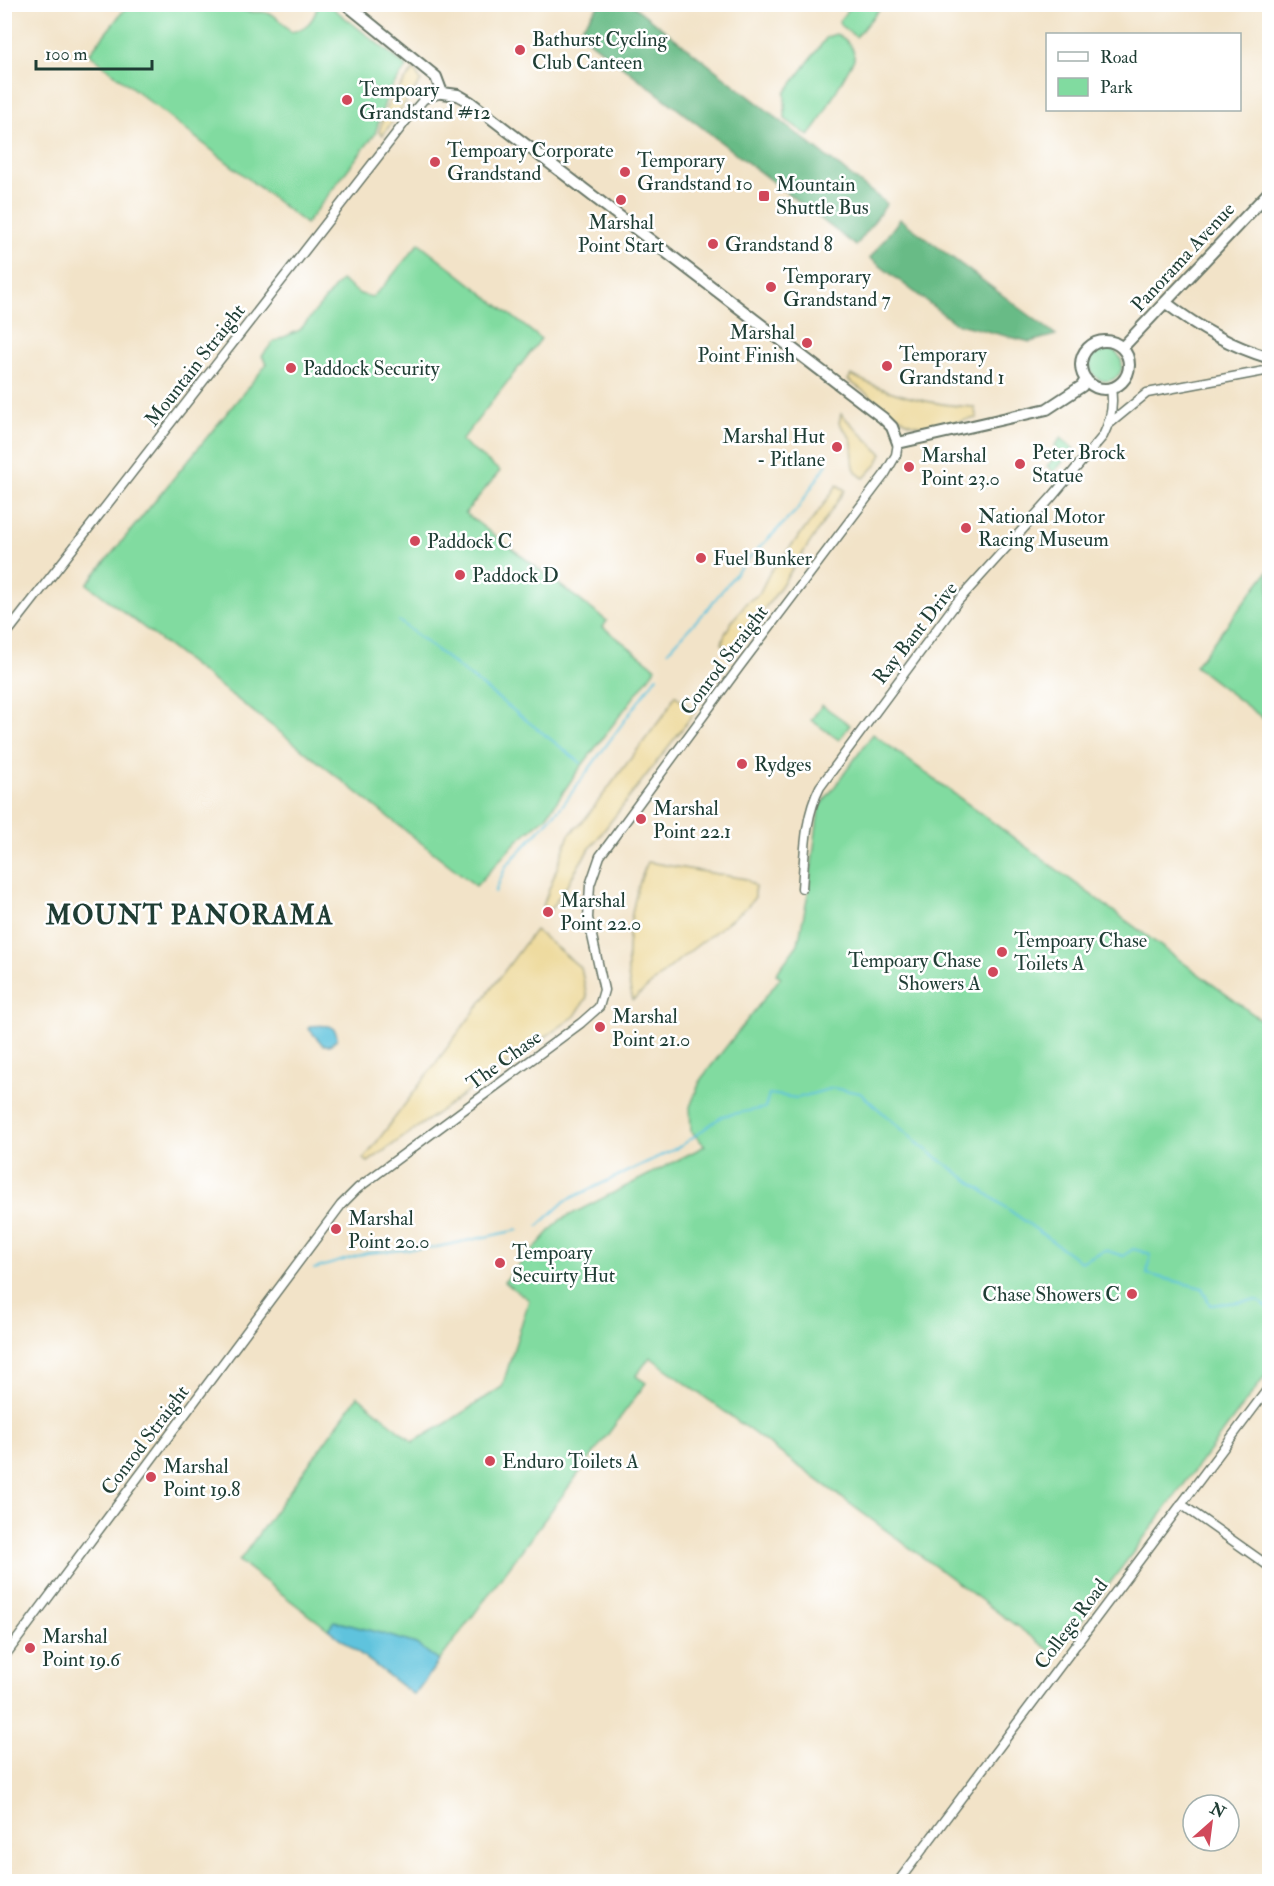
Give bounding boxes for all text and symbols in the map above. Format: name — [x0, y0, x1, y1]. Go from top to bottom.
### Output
place label: Bathurst Cycling Club Canteen — [532, 27, 668, 75]
scale bar — [36, 33, 152, 71]
legend — [1046, 33, 1241, 111]
text: 100 m — [45, 43, 88, 66]
marker: Bathurst Cycling Club Canteen — [513, 43, 527, 57]
text: Road — [1100, 46, 1138, 69]
text: Park — [1100, 76, 1133, 99]
place label: Tempoary Grandstand #12 — [359, 77, 491, 125]
marker: Tempoary Grandstand #12 — [340, 93, 354, 107]
place label: Tempoary Corporate Grandstand — [447, 138, 614, 186]
place label: Temporary Grandstand 10 — [637, 148, 753, 196]
marker: Tempoary Corporate Grandstand — [428, 155, 442, 169]
marker: Temporary Grandstand 10 — [618, 165, 632, 179]
place label: Mountain Shuttle Bus — [776, 172, 869, 220]
marker: Mountain Shuttle Bus — [757, 189, 771, 203]
marker: Marshal Point Start — [614, 193, 628, 207]
street label: Panorama Avenue — [1126, 197, 1240, 317]
place label: Marshal Point Start — [578, 210, 665, 258]
place label: Grandstand 8 — [725, 232, 833, 257]
marker: Grandstand 8 — [706, 237, 720, 251]
place label: Temporary Grandstand 7 — [783, 264, 891, 312]
marker: Temporary Grandstand 7 — [764, 280, 778, 294]
street label: Mountain Straight — [139, 298, 251, 431]
place label: Marshal Point Finish — [697, 320, 796, 368]
marker: Marshal Point Finish — [800, 336, 814, 350]
place label: Temporary Grandstand 1 — [899, 342, 1005, 390]
place label: Paddock Security — [303, 356, 441, 381]
marker: Temporary Grandstand 1 — [880, 359, 894, 373]
marker: Paddock Security — [284, 361, 298, 375]
place label: Marshal Hut - Pitlane — [722, 424, 826, 472]
marker: Marshal Hut - Pitlane — [830, 440, 844, 454]
place label: Peter Brock Statue — [1032, 440, 1126, 488]
place label: Marshal Point 23.0 — [921, 443, 1000, 491]
marker: Peter Brock Statue — [1013, 457, 1027, 471]
marker: Marshal Point 23.0 — [902, 460, 916, 474]
place label: National Motor Racing Museum — [978, 504, 1109, 552]
marker: National Motor Racing Museum — [959, 521, 973, 535]
place label: Paddock C — [427, 529, 512, 554]
marker: Paddock C — [408, 534, 422, 548]
place label: Fuel Bunker — [713, 546, 813, 571]
marker: Fuel Bunker — [694, 551, 708, 565]
place label: Paddock D — [472, 563, 559, 588]
marker: Paddock D — [453, 568, 467, 582]
street label: Ray Bant Drive — [867, 577, 963, 689]
street label: Conrod Straight — [675, 600, 774, 720]
place label: Rydges — [754, 752, 811, 777]
marker: Rydges — [735, 757, 749, 771]
place label: Marshal Point 22.1 — [653, 796, 731, 844]
marker: Marshal Point 22.1 — [634, 812, 648, 826]
place label: Marshal Point 22.0 — [560, 888, 641, 936]
district label: MOUNT PANORAMA — [45, 900, 334, 932]
marker: Marshal Point 22.0 — [541, 905, 555, 919]
place label: Tempoary Chase Toilets A — [1014, 928, 1147, 976]
marker: Tempoary Chase Toilets A — [995, 945, 1009, 959]
place label: Tempoary Chase Showers A — [848, 948, 981, 996]
marker: Tempoary Chase Showers A — [986, 965, 1000, 979]
place label: Marshal Point 21.0 — [612, 1004, 690, 1052]
marker: Marshal Point 21.0 — [593, 1020, 607, 1034]
street label: The Chase — [462, 1024, 546, 1096]
place label: Marshal Point 20.0 — [348, 1206, 429, 1254]
marker: Marshal Point 20.0 — [329, 1222, 343, 1236]
place label: Tempoary Secuirty Hut — [512, 1240, 616, 1288]
marker: Tempoary Secuirty Hut — [493, 1256, 507, 1270]
place label: Chase Showers C — [982, 1282, 1120, 1307]
marker: Chase Showers C — [1125, 1287, 1139, 1301]
street label: Conrod Straight — [96, 1380, 195, 1500]
place label: Enduro Toilets A — [502, 1449, 639, 1474]
place label: Marshal Point 19.8 — [163, 1454, 241, 1502]
marker: Enduro Toilets A — [483, 1454, 497, 1468]
marker: Marshal Point 19.8 — [144, 1470, 158, 1484]
street label: College Road — [1029, 1574, 1113, 1674]
place label: Marshal Point 19.6 — [42, 1624, 121, 1672]
marker: Marshal Point 19.6 — [23, 1641, 37, 1655]
north arrow — [1181, 1793, 1241, 1853]
text: N — [1206, 1798, 1229, 1823]

